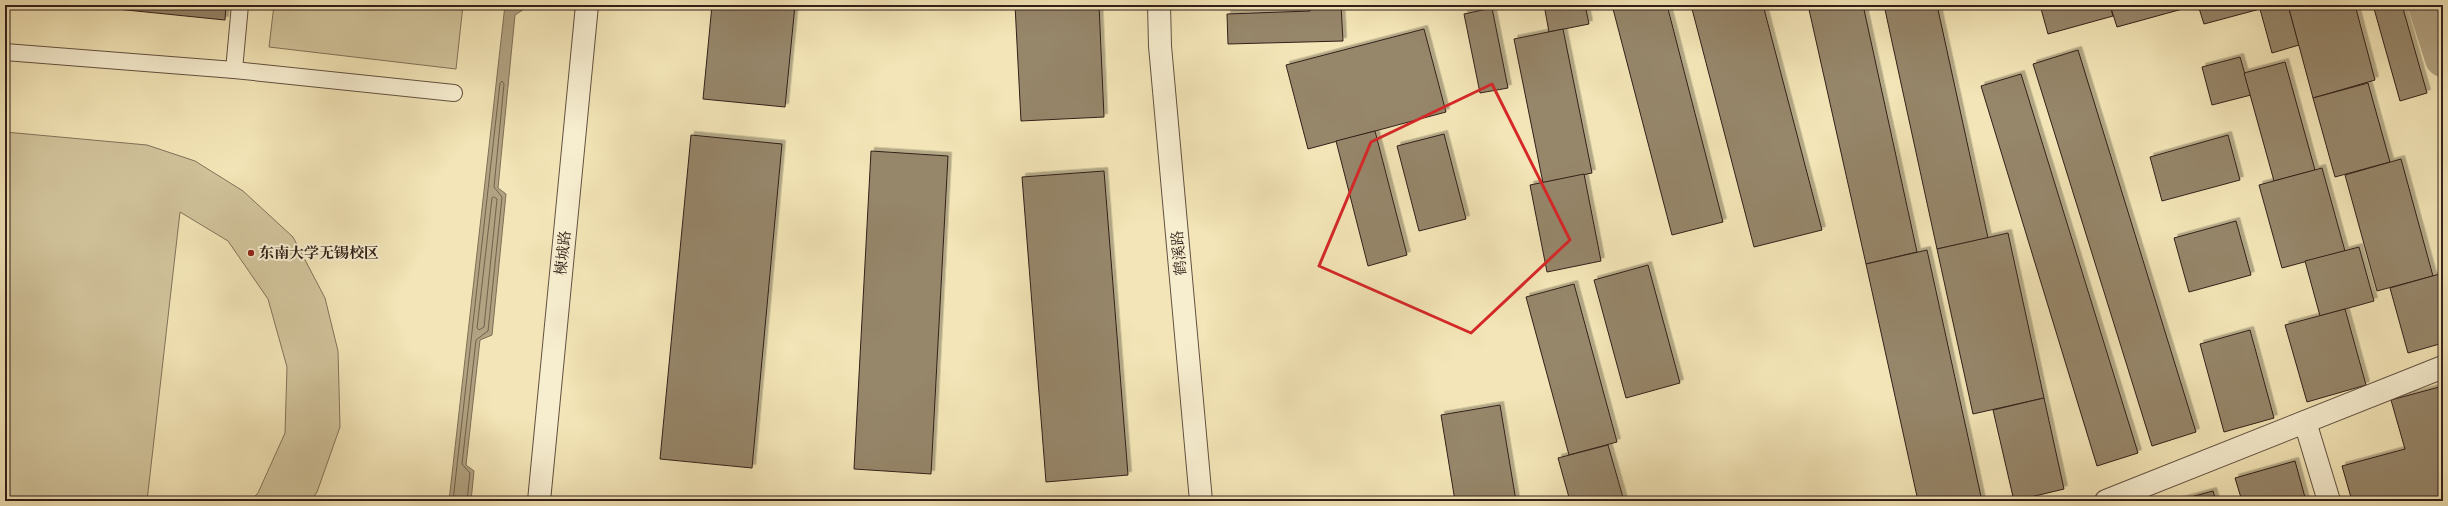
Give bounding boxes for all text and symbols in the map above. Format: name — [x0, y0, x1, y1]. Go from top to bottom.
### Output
street label: 楝城路 — [552, 230, 577, 277]
street label: 鹤溪路 — [1168, 230, 1193, 276]
place label: 东南大学无锡校区 — [259, 244, 379, 265]
marker: 东南大学无锡校区 — [246, 248, 256, 258]

